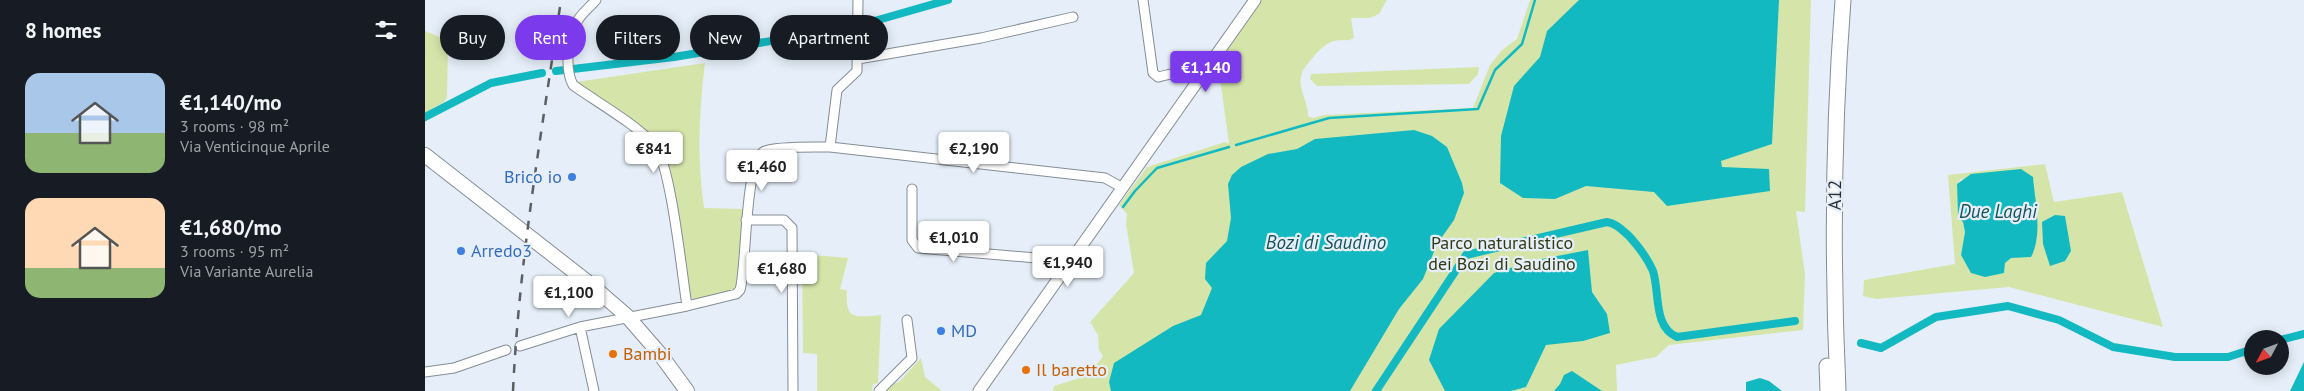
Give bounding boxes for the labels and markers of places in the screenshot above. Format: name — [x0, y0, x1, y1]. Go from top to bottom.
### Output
pin: €1,140 — [1165, 51, 1247, 93]
pin: €841 — [624, 132, 684, 174]
pin: €2,190 — [933, 132, 1015, 174]
pin: €1,460 — [721, 150, 803, 192]
place label: Brico io — [504, 165, 562, 188]
marker: Brico io — [566, 171, 578, 183]
pin: €1,010 — [913, 220, 995, 263]
place label: Arredo3 — [471, 239, 532, 262]
marker: Arredo3 — [455, 245, 467, 257]
pin: €1,940 — [1027, 246, 1109, 288]
pin: €1,680 — [741, 252, 823, 294]
pin: €1,100 — [528, 276, 610, 318]
place label: MD — [951, 319, 977, 342]
marker: MD — [935, 325, 947, 337]
place label: Bambi — [623, 342, 672, 365]
marker: Bambi — [607, 348, 619, 360]
place label: Il baretto — [1036, 358, 1107, 381]
marker: Il baretto — [1020, 364, 1032, 376]

